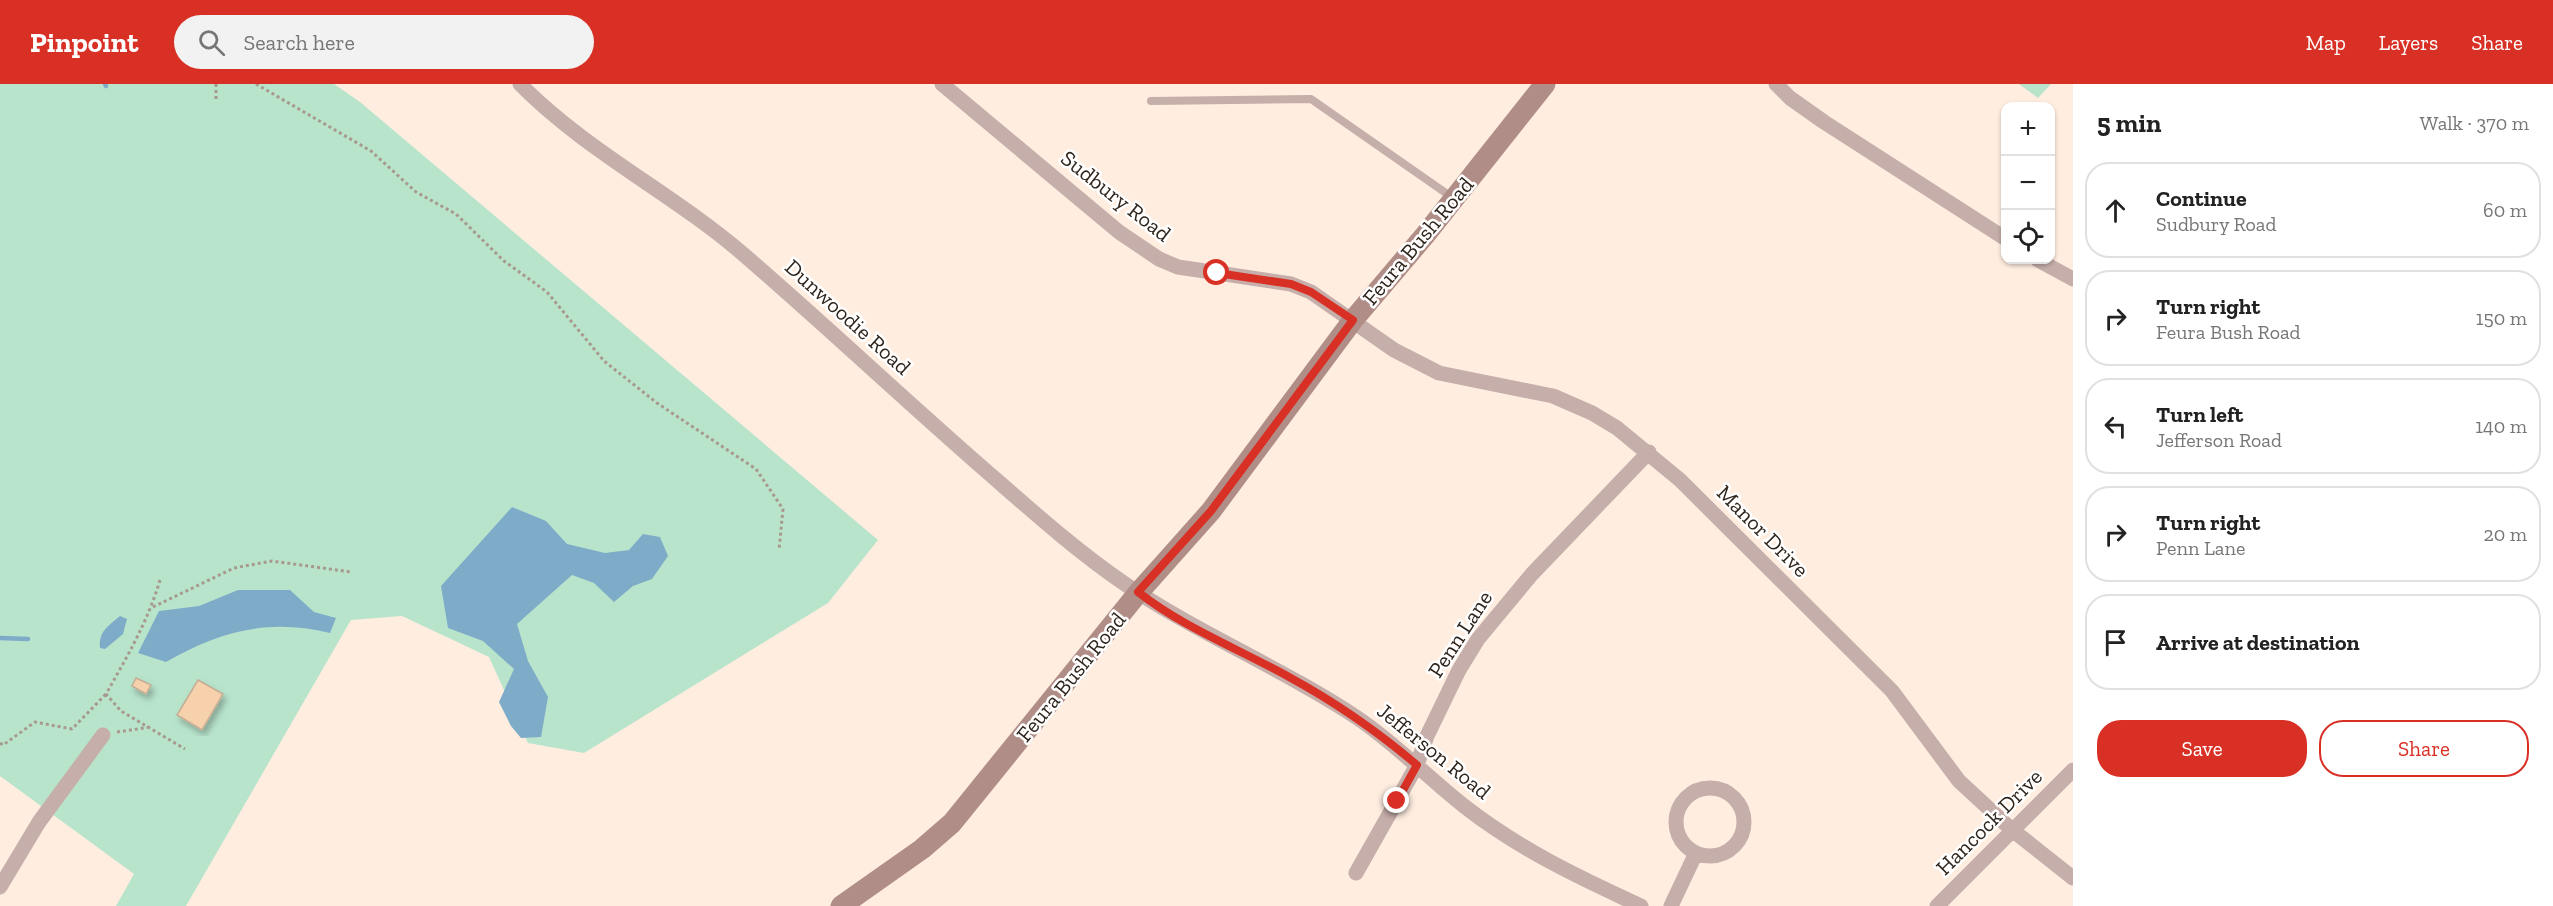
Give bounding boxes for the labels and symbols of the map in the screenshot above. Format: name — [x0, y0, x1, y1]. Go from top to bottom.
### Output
street label: Sudbury Road — [1055, 145, 1177, 247]
street label: Feura Bush Road — [1357, 171, 1479, 311]
street label: Dunwoodie Road — [779, 253, 917, 381]
route start — [1203, 259, 1229, 285]
street label: Manor Drive — [1711, 479, 1815, 583]
street label: Penn Lane — [1422, 585, 1498, 683]
street label: Feura Bush Road — [1010, 607, 1132, 747]
street label: Jefferson Road — [1372, 697, 1496, 805]
street label: Hancock Drive — [1930, 763, 2048, 881]
route end — [1383, 787, 1409, 813]

